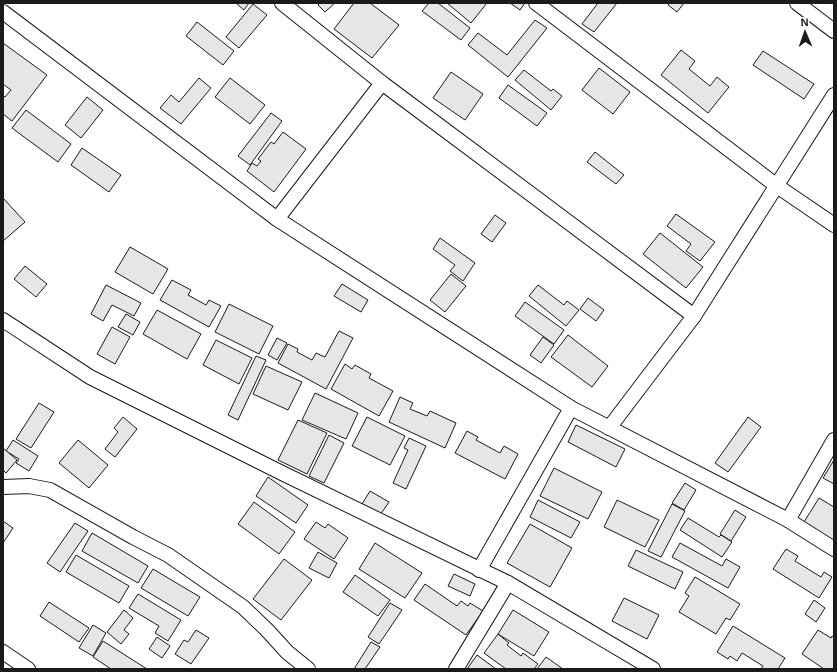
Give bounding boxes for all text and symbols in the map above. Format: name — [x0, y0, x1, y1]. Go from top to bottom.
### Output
north arrow — [785, 12, 825, 52]
text: N — [800, 16, 809, 28]

